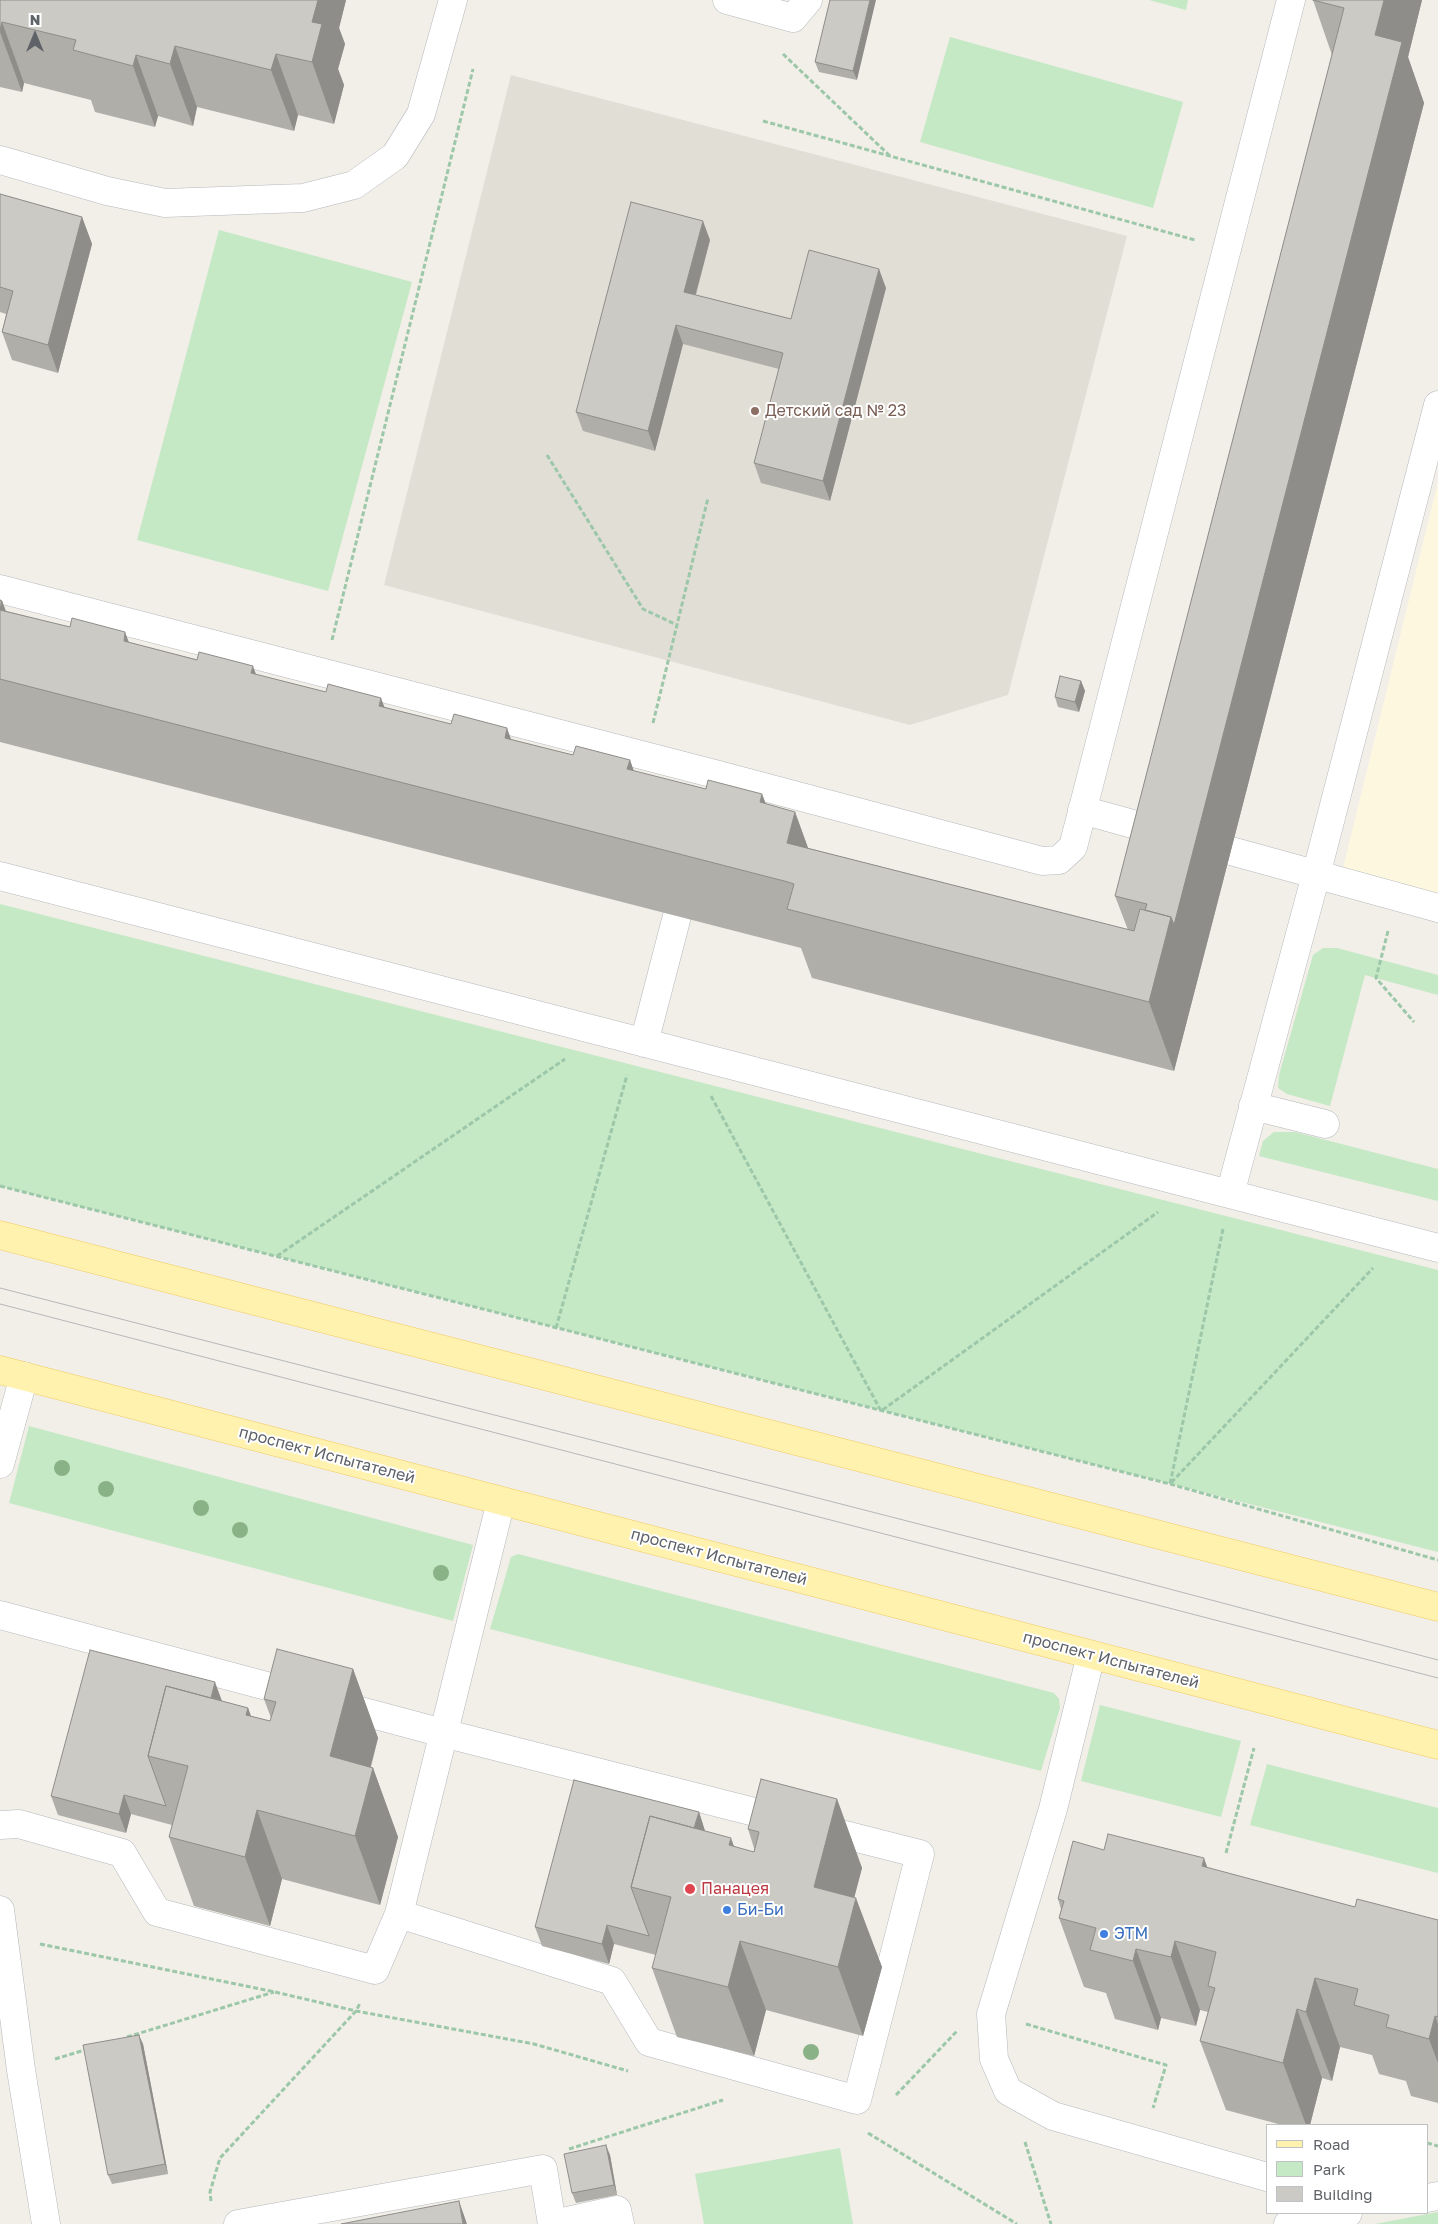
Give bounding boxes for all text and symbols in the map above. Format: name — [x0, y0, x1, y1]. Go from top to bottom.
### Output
north arrow — [10, 10, 60, 60]
text: N — [30, 11, 40, 28]
place label: Детский сад № 23 — [765, 401, 906, 421]
marker: Детский сад № 23 — [749, 405, 761, 417]
street label: проспект Испытателей — [237, 1422, 417, 1488]
street label: проспект Испытателей — [629, 1524, 809, 1590]
street label: проспект Испытателей — [1021, 1627, 1201, 1693]
place label: Панацея — [701, 1879, 769, 1899]
marker: Панацея — [683, 1882, 697, 1896]
place label: Би-Би — [737, 1900, 784, 1920]
marker: Би-Би — [721, 1904, 733, 1916]
place label: ЭТМ — [1114, 1924, 1148, 1944]
marker: ЭТМ — [1098, 1928, 1110, 1940]
legend — [1266, 2124, 1428, 2214]
text: Road — [1313, 2135, 1350, 2153]
text: Park — [1313, 2160, 1345, 2178]
text: Building — [1313, 2185, 1373, 2203]

